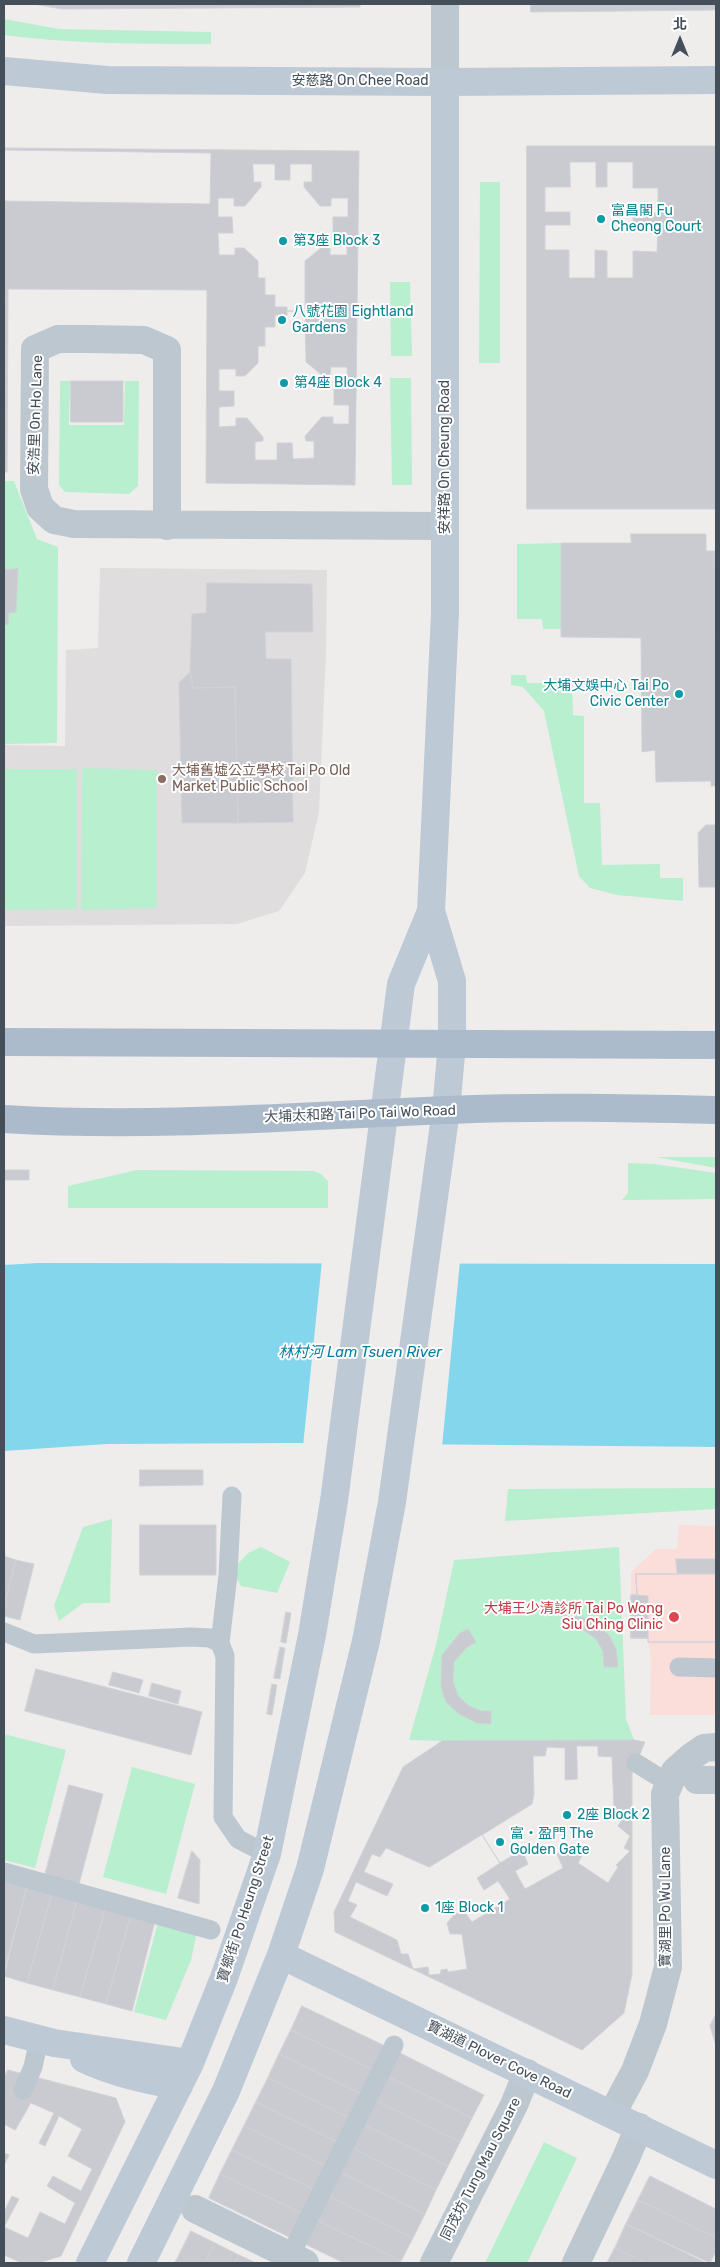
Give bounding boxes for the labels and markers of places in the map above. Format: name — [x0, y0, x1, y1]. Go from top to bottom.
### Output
place label: 富昌閣 Fu Cheong Court — [611, 203, 702, 236]
marker: 富昌閣 Fu Cheong Court — [595, 213, 607, 225]
place label: 第3座 Block 3 — [293, 233, 380, 249]
marker: 第3座 Block 3 — [277, 235, 289, 247]
place label: 八號花園 Eightland Gardens — [292, 304, 414, 336]
marker: 八號花園 Eightland Gardens — [276, 314, 288, 326]
place label: 第4座 Block 4 — [294, 375, 382, 391]
marker: 第4座 Block 4 — [278, 377, 290, 389]
place label: 大埔文娛中心 Tai Po Civic Center — [543, 678, 669, 710]
marker: 大埔文娛中心 Tai Po Civic Center — [673, 688, 685, 700]
place label: 大埔舊墟公立學校 Tai Po Old Market Public School — [172, 763, 350, 796]
marker: 大埔舊墟公立學校 Tai Po Old Market Public School — [156, 773, 168, 785]
place label: 大埔王少清診所 Tai Po Wong Siu Ching Clinic — [484, 1601, 663, 1634]
marker: 大埔王少清診所 Tai Po Wong Siu Ching Clinic — [667, 1610, 681, 1624]
place label: 2座 Block 2 — [577, 1807, 650, 1823]
marker: 2座 Block 2 — [561, 1809, 573, 1821]
place label: 富‧盈門 The Golden Gate — [510, 1826, 594, 1858]
marker: 富‧盈門 The Golden Gate — [494, 1836, 506, 1848]
place label: 1座 Block 1 — [435, 1900, 504, 1916]
marker: 1座 Block 1 — [419, 1902, 431, 1914]

